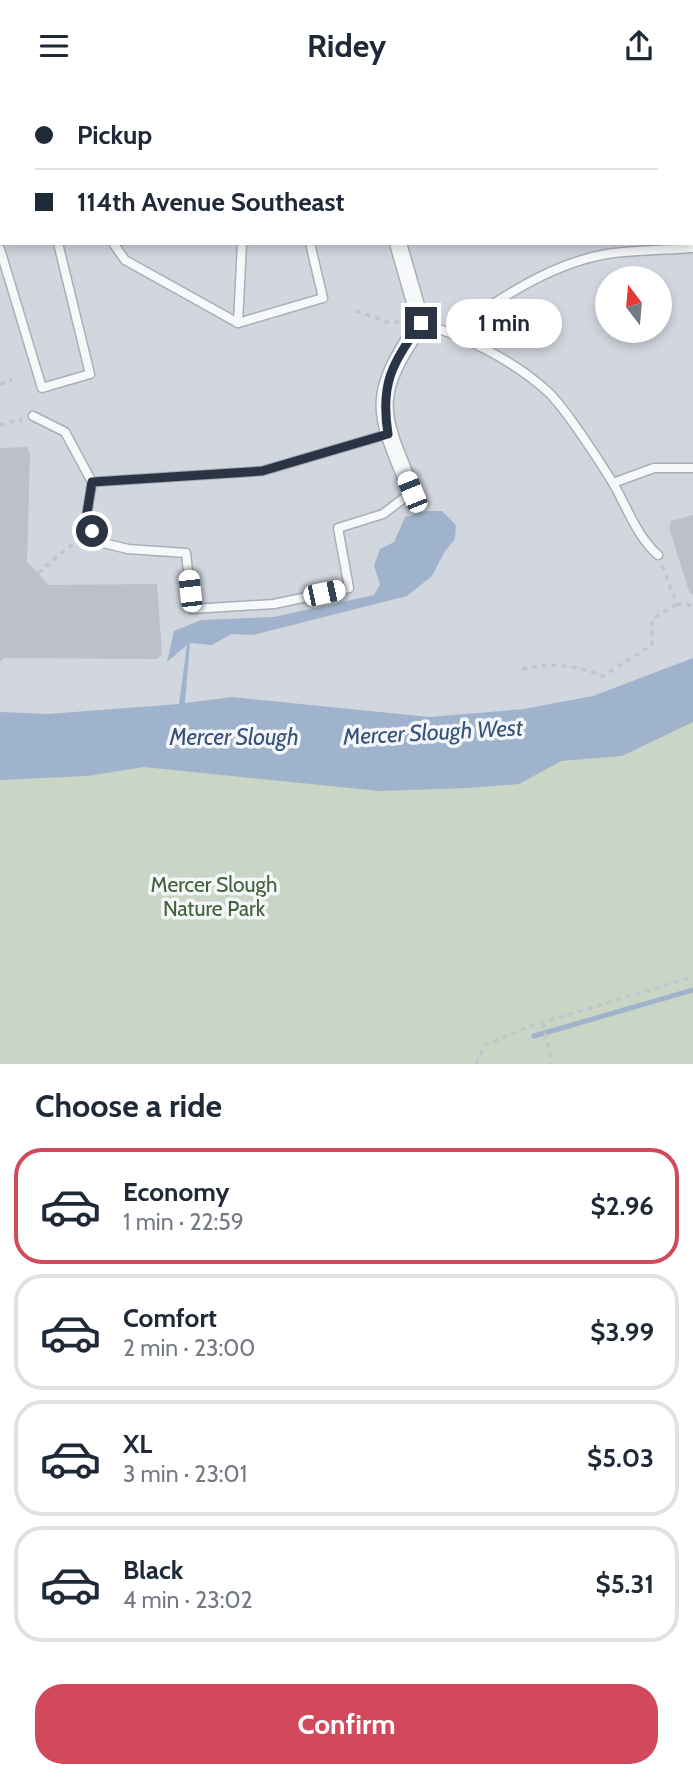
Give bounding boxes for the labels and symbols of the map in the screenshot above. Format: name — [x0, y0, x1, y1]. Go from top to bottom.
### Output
north arrow — [595, 266, 672, 343]
callout: 1 min — [446, 299, 561, 347]
route end — [405, 307, 437, 339]
car — [395, 469, 430, 515]
route start — [76, 515, 108, 547]
car — [178, 569, 203, 613]
car — [302, 578, 347, 608]
water label: Mercer Slough West — [341, 713, 525, 751]
water label: Mercer Slough — [168, 723, 299, 751]
park label: Mercer Slough Nature Park — [151, 872, 277, 921]

